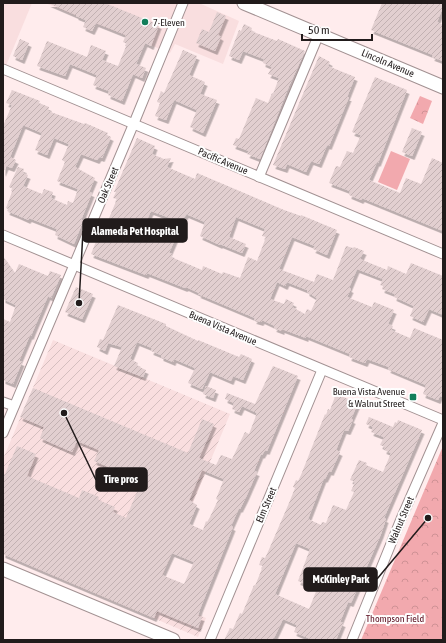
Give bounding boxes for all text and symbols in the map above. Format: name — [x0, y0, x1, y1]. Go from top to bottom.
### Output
scale bar — [302, 16, 372, 42]
marker: 7-Eleven — [140, 17, 150, 27]
place label: 7-Eleven — [153, 17, 185, 28]
text: 50 m — [308, 23, 330, 37]
street label: Lincoln Avenue — [360, 47, 416, 79]
street label: Pacific Avenue — [196, 146, 250, 177]
street label: Oak Street — [95, 165, 121, 205]
callout: Alameda Pet Hospital — [83, 219, 187, 242]
text: Alameda Pet Hospital — [90, 225, 180, 237]
street label: Buena Vista Avenue — [188, 309, 259, 347]
place label: Buena Vista Avenue & Walnut Street — [333, 386, 405, 409]
marker: Buena Vista Avenue & Walnut Street — [408, 392, 418, 402]
callout: Tire pros — [96, 468, 147, 491]
text: Tire pros — [104, 473, 138, 485]
street label: Elm Street — [254, 486, 278, 524]
street label: Walnut Street — [386, 495, 416, 545]
callout: McKinley Park — [304, 568, 377, 591]
text: McKinley Park — [313, 573, 370, 585]
park label: Thompson Field — [366, 613, 424, 624]

